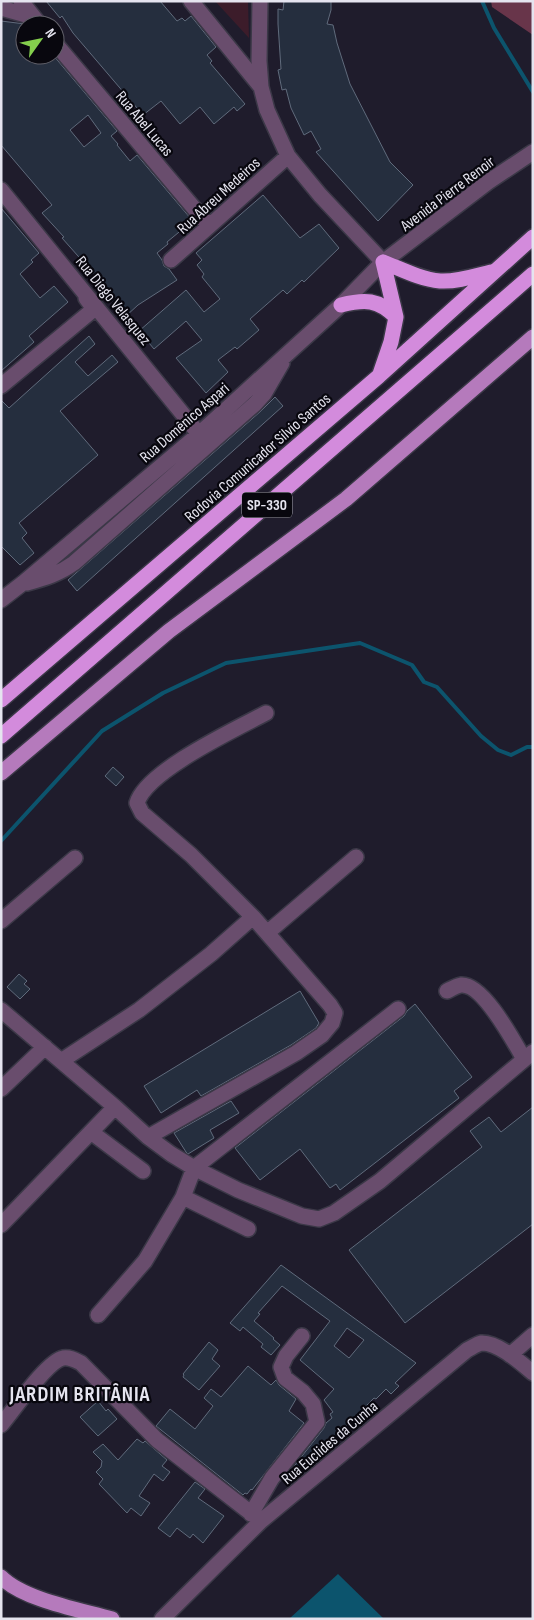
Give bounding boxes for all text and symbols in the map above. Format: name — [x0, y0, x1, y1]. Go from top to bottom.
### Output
north arrow — [15, 15, 65, 65]
text: N — [41, 25, 60, 41]
street label: Rua Abel Lucas — [111, 88, 177, 161]
street label: Avenida Pierre Renoir — [396, 152, 499, 236]
street label: Rua Abreu Medeiros — [174, 154, 265, 238]
street label: Rua Diego Velasquez — [71, 253, 155, 350]
street label: Rua Domênico Aspari — [136, 379, 234, 467]
street label: Rodovia Comunicador Silvio Santos — [181, 389, 335, 527]
road number: SP-330 — [242, 492, 292, 518]
district label: JARDIM BRITÂNIA — [8, 1382, 151, 1407]
street label: Rua Euclides da Cunha — [278, 1397, 382, 1489]

